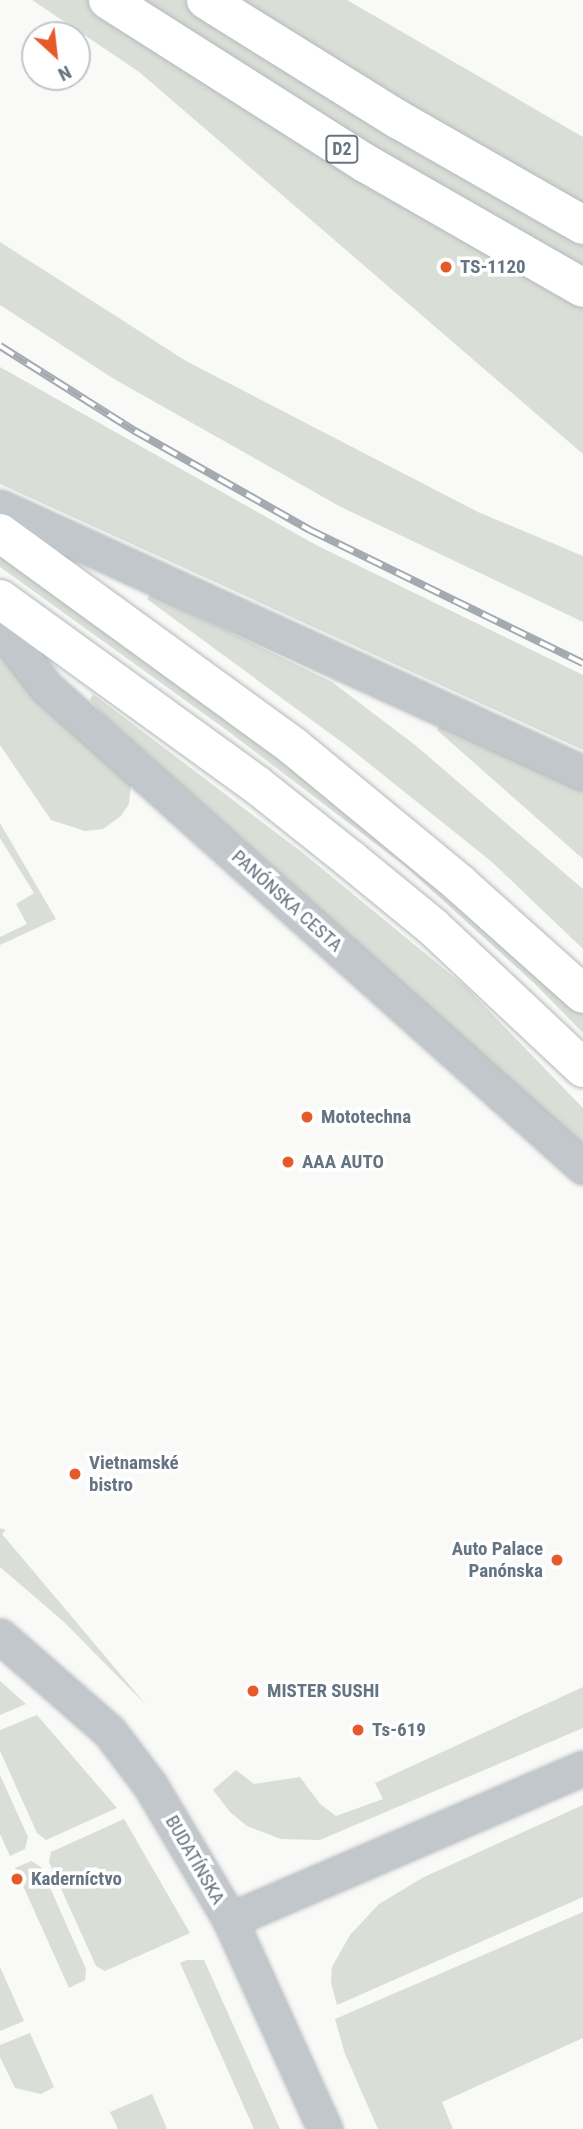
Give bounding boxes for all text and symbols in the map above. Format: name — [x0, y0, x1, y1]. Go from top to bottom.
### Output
north arrow — [21, 21, 91, 91]
text: N — [54, 60, 75, 86]
road number: D2 — [324, 134, 360, 164]
place label: TS-1120 — [460, 256, 526, 278]
marker: TS-1120 — [438, 259, 454, 275]
street label: PANÓNSKA CESTA — [227, 845, 347, 957]
place label: Mototechna — [321, 1106, 411, 1128]
marker: Mototechna — [299, 1109, 315, 1125]
place label: AAA AUTO — [302, 1151, 384, 1173]
marker: AAA AUTO — [280, 1154, 296, 1170]
place label: Vietnamské bistro — [89, 1452, 179, 1496]
marker: Vietnamské bistro — [67, 1466, 83, 1482]
place label: Auto Palace Panónska — [452, 1538, 543, 1582]
marker: Auto Palace Panónska — [549, 1552, 565, 1568]
place label: MISTER SUSHI — [267, 1680, 379, 1702]
marker: MISTER SUSHI — [245, 1683, 261, 1699]
place label: Ts-619 — [372, 1719, 426, 1741]
marker: Ts-619 — [350, 1722, 366, 1738]
street label: BUDATÍNSKA — [160, 1811, 230, 1909]
place label: Kaderníctvo — [31, 1868, 122, 1890]
marker: Kaderníctvo — [9, 1871, 25, 1887]

